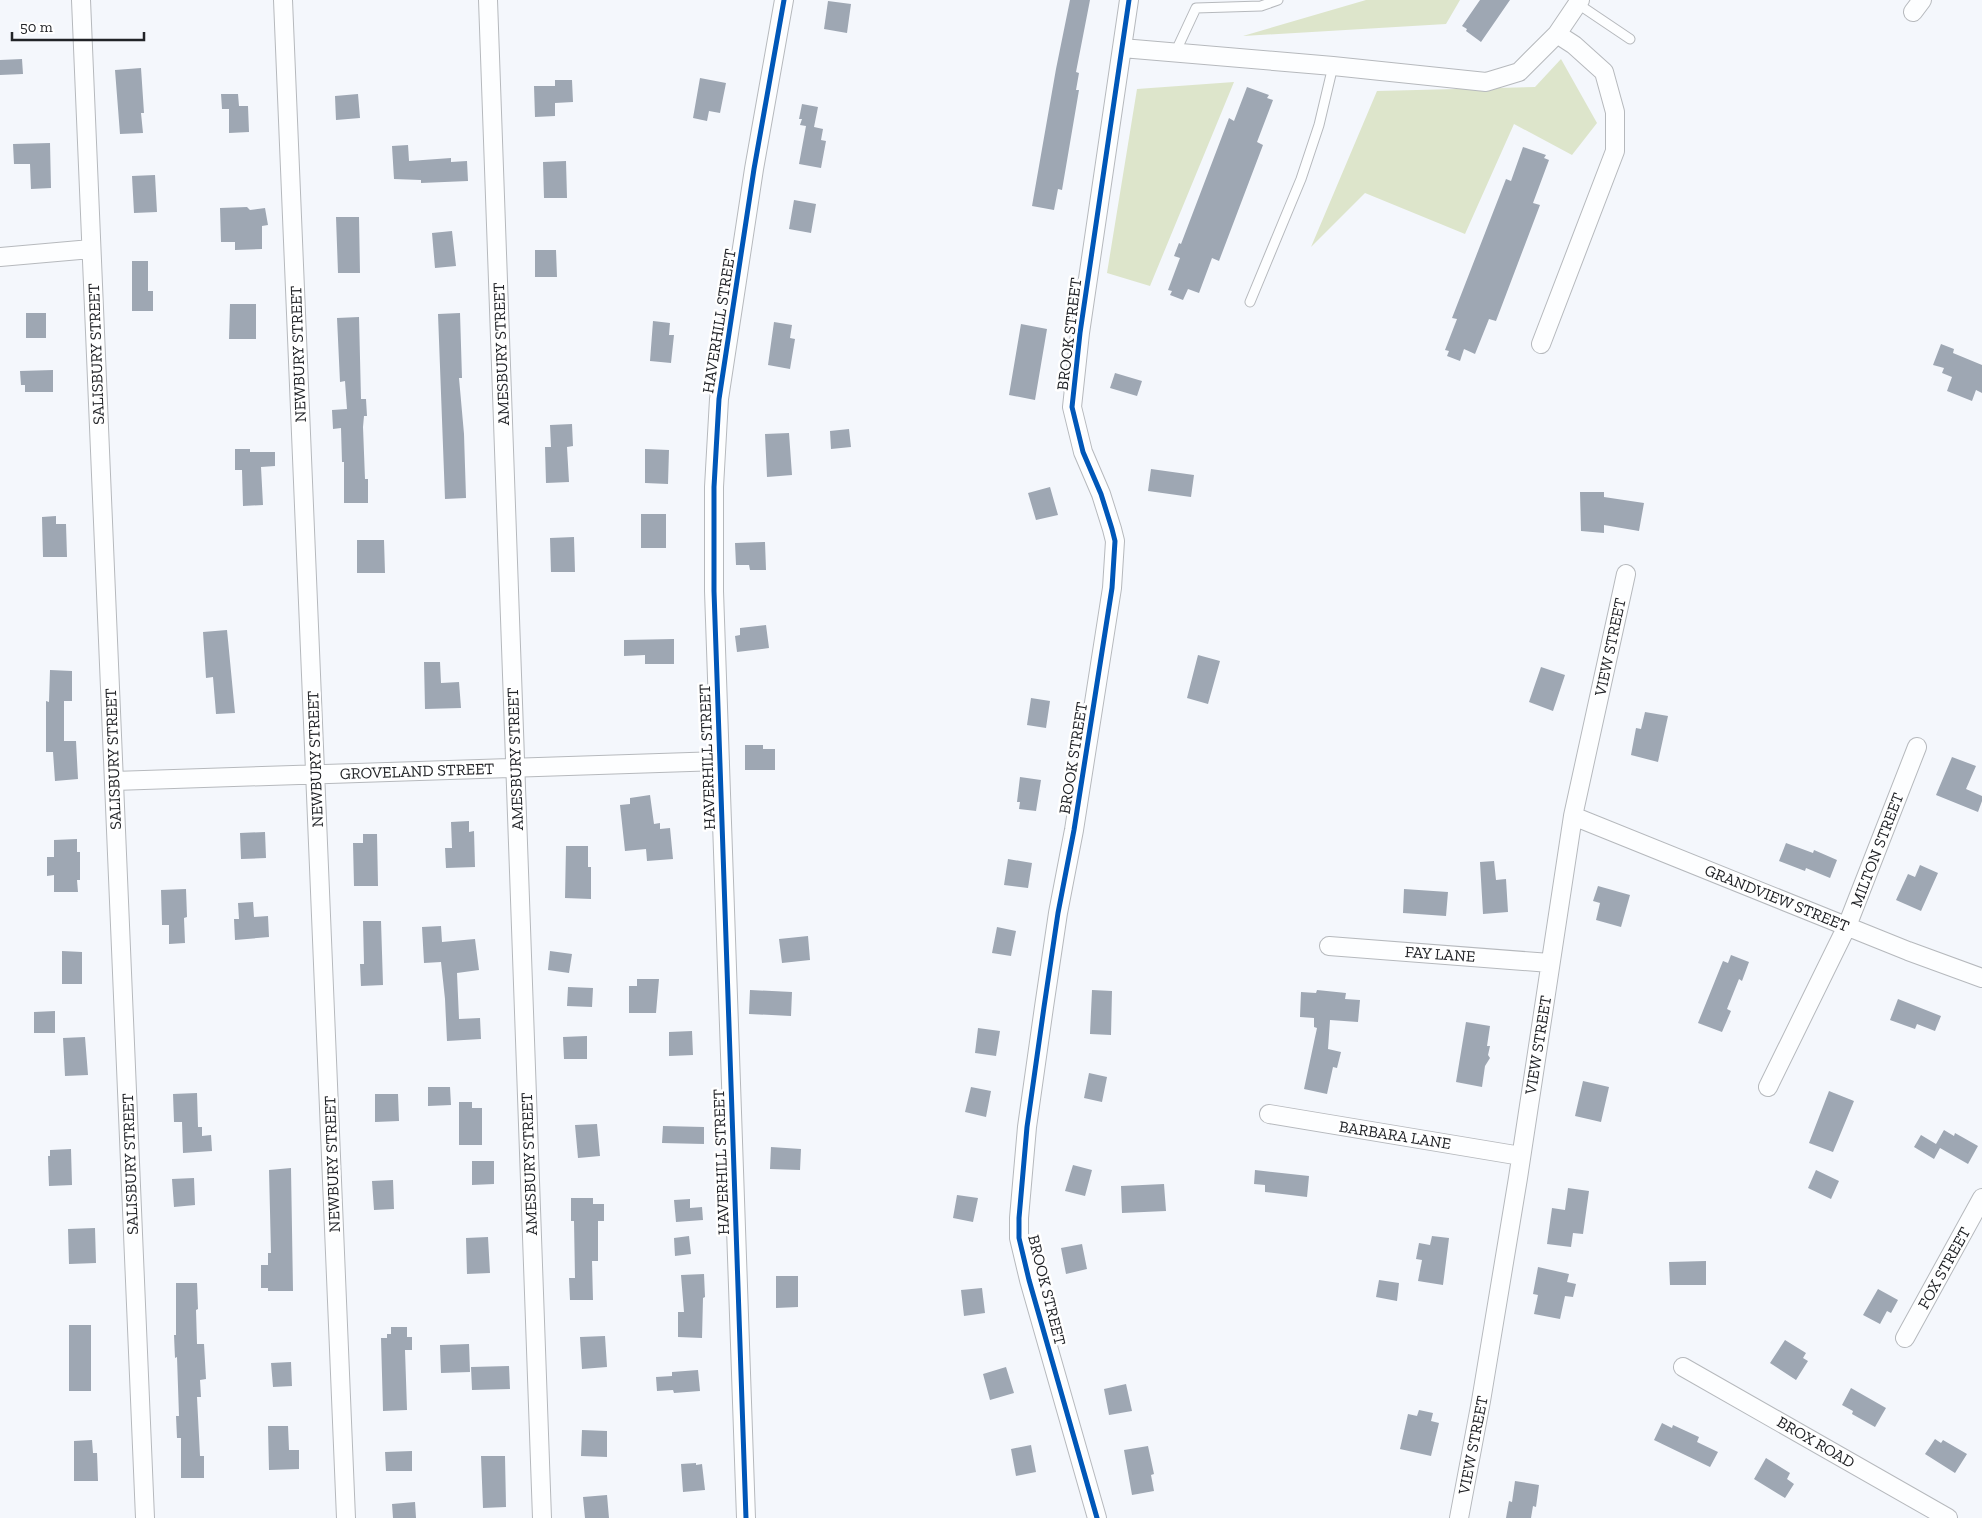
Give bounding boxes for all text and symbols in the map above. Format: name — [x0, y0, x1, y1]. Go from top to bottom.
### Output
scale bar — [12, 10, 145, 42]
text: 50 m — [20, 18, 53, 36]
street label: HAVERHILL STREET — [698, 247, 740, 395]
street label: BROOK STREET — [1053, 277, 1085, 391]
street label: AMESBURY STREET — [489, 282, 513, 426]
street label: SALISBURY STREET — [84, 283, 108, 425]
street label: NEWBURY STREET — [286, 285, 310, 423]
street label: VIEW STREET — [1590, 596, 1630, 699]
street label: HAVERHILL STREET — [695, 684, 719, 830]
street label: AMESBURY STREET — [503, 687, 527, 831]
street label: SALISBURY STREET — [101, 688, 125, 830]
street label: NEWBURY STREET — [303, 690, 327, 828]
street label: BROOK STREET — [1055, 700, 1091, 815]
street label: GROVELAND STREET — [339, 759, 495, 783]
street label: MILTON STREET — [1846, 790, 1908, 910]
street label: GRANDVIEW STREET — [1702, 860, 1852, 936]
street label: FAY LANE — [1404, 942, 1476, 966]
street label: VIEW STREET — [1521, 994, 1555, 1097]
street label: HAVERHILL STREET — [709, 1089, 733, 1235]
street label: AMESBURY STREET — [517, 1092, 541, 1236]
street label: SALISBURY STREET — [118, 1093, 142, 1235]
street label: NEWBURY STREET — [320, 1095, 344, 1233]
street label: BARBARA LANE — [1338, 1117, 1452, 1153]
street label: FOX STREET — [1914, 1224, 1974, 1312]
street label: BROOK STREET — [1024, 1233, 1070, 1347]
street label: VIEW STREET — [1454, 1394, 1492, 1497]
street label: BROX ROAD — [1774, 1412, 1858, 1472]

